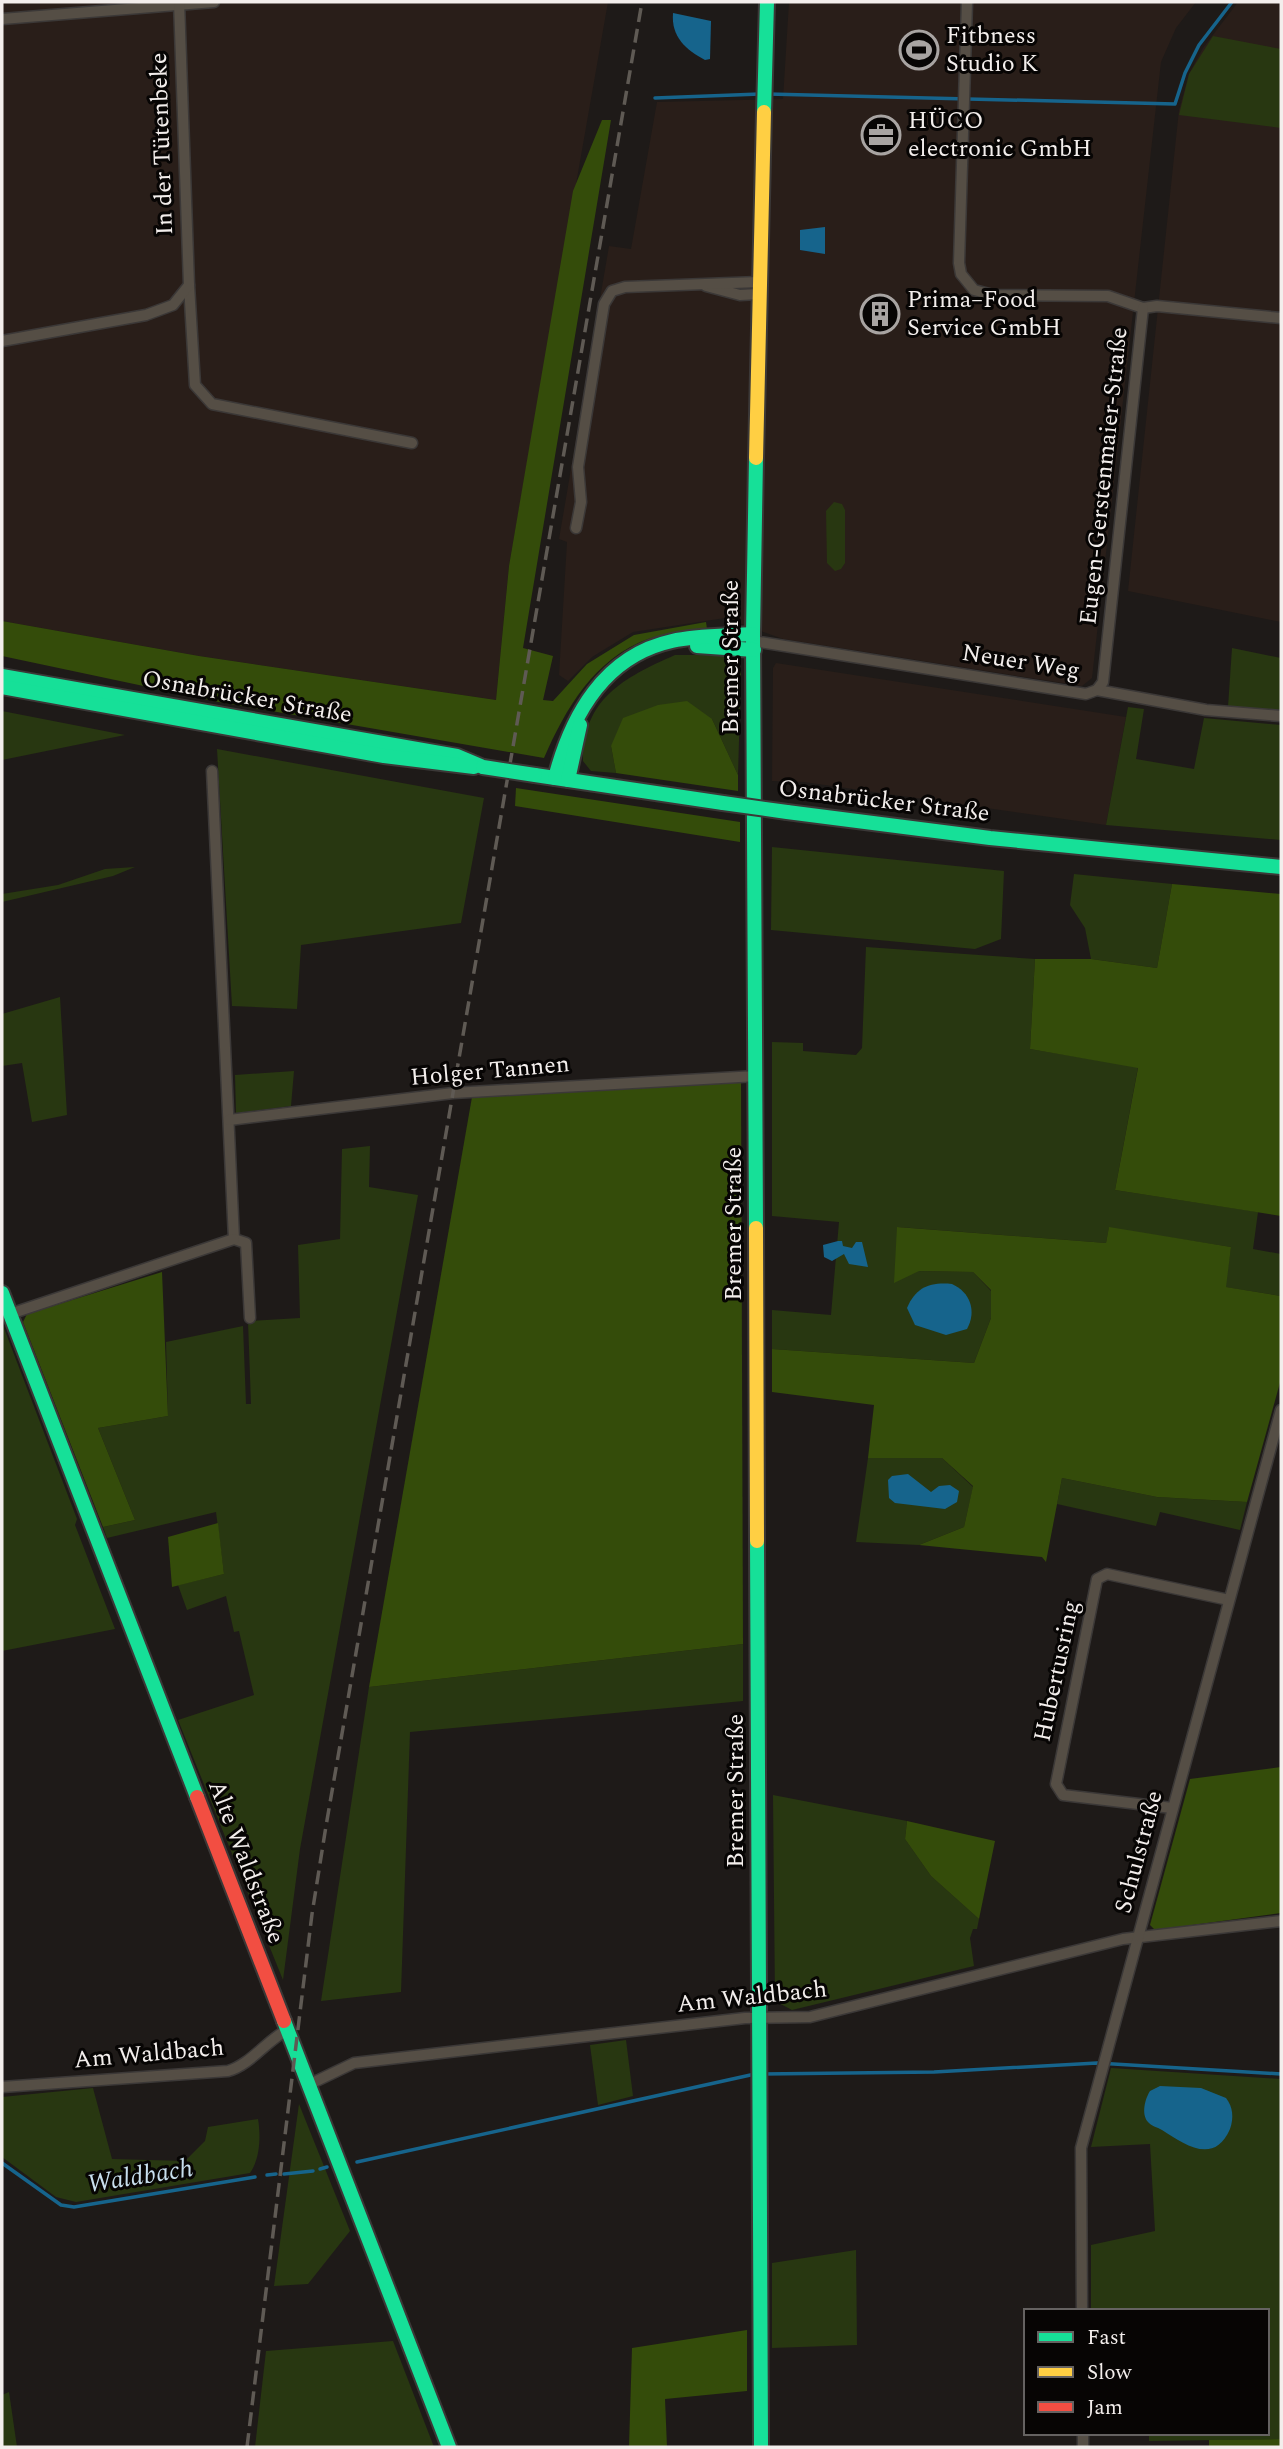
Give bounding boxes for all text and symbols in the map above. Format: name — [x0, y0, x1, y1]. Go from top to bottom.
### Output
place label: Fitbness Studio K — [946, 18, 1038, 82]
sports icon: Fitbness Studio K — [898, 29, 940, 71]
street label: In der Tütenbeke — [141, 52, 183, 236]
place label: HÜCO electronic GmbH — [908, 103, 1092, 167]
office icon: HÜCO electronic GmbH — [860, 114, 902, 156]
place label: Prima–Food Service GmbH — [907, 282, 1061, 346]
building icon: Prima–Food Service GmbH — [859, 293, 901, 335]
street label: Eugen-Gerstenmaier-Straße — [1070, 325, 1138, 627]
street label: Bremer Straße — [713, 580, 749, 734]
street label: Neuer Weg — [959, 635, 1083, 689]
street label: Osnabrücker Straße — [139, 661, 355, 733]
street label: Osnabrücker Straße — [776, 770, 992, 832]
street label: Holger Tannen — [409, 1046, 571, 1096]
street label: Bremer Straße — [716, 1147, 752, 1301]
street label: Hubertusring — [1024, 1597, 1090, 1745]
street label: Bremer Straße — [718, 1714, 754, 1868]
street label: Alte Waldstraße — [198, 1775, 294, 1949]
street label: Schulstraße — [1105, 1787, 1173, 1917]
street label: Am Waldbach — [675, 1971, 829, 2023]
street label: Am Waldbach — [72, 2030, 226, 2078]
water label: Waldbach — [84, 2148, 196, 2204]
legend — [1024, 2309, 1269, 2435]
text: Fast — [1087, 2322, 1126, 2354]
text: Slow — [1087, 2357, 1133, 2389]
text: Jam — [1087, 2392, 1123, 2424]

